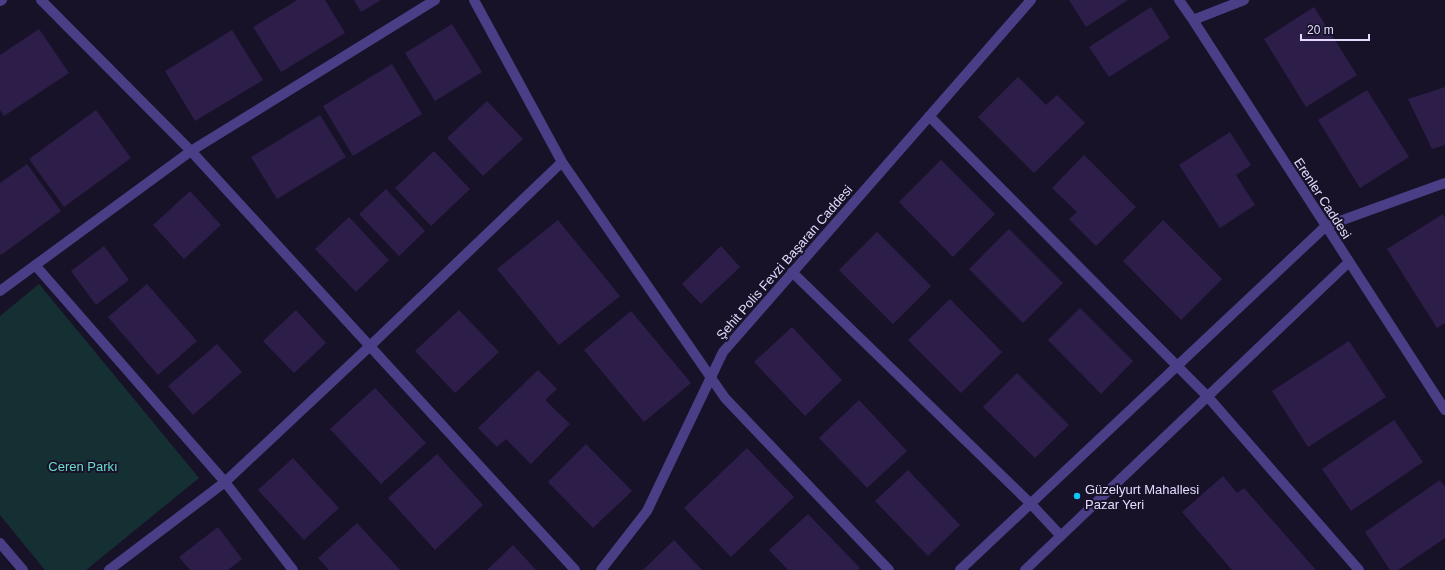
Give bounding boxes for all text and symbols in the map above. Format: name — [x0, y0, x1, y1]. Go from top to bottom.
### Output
scale bar — [1301, 16, 1369, 42]
text: 20 m — [1307, 23, 1334, 37]
street label: Erenler Caddesi — [1291, 155, 1354, 242]
street label: Şehit Polis Fevzi Başaran Caddesi — [713, 182, 856, 343]
park label: Ceren Parkı — [48, 459, 118, 474]
place label: Güzelyurt Mahallesi Pazar Yeri — [1085, 482, 1199, 512]
marker: Güzelyurt Mahallesi Pazar Yeri — [1072, 491, 1082, 501]

